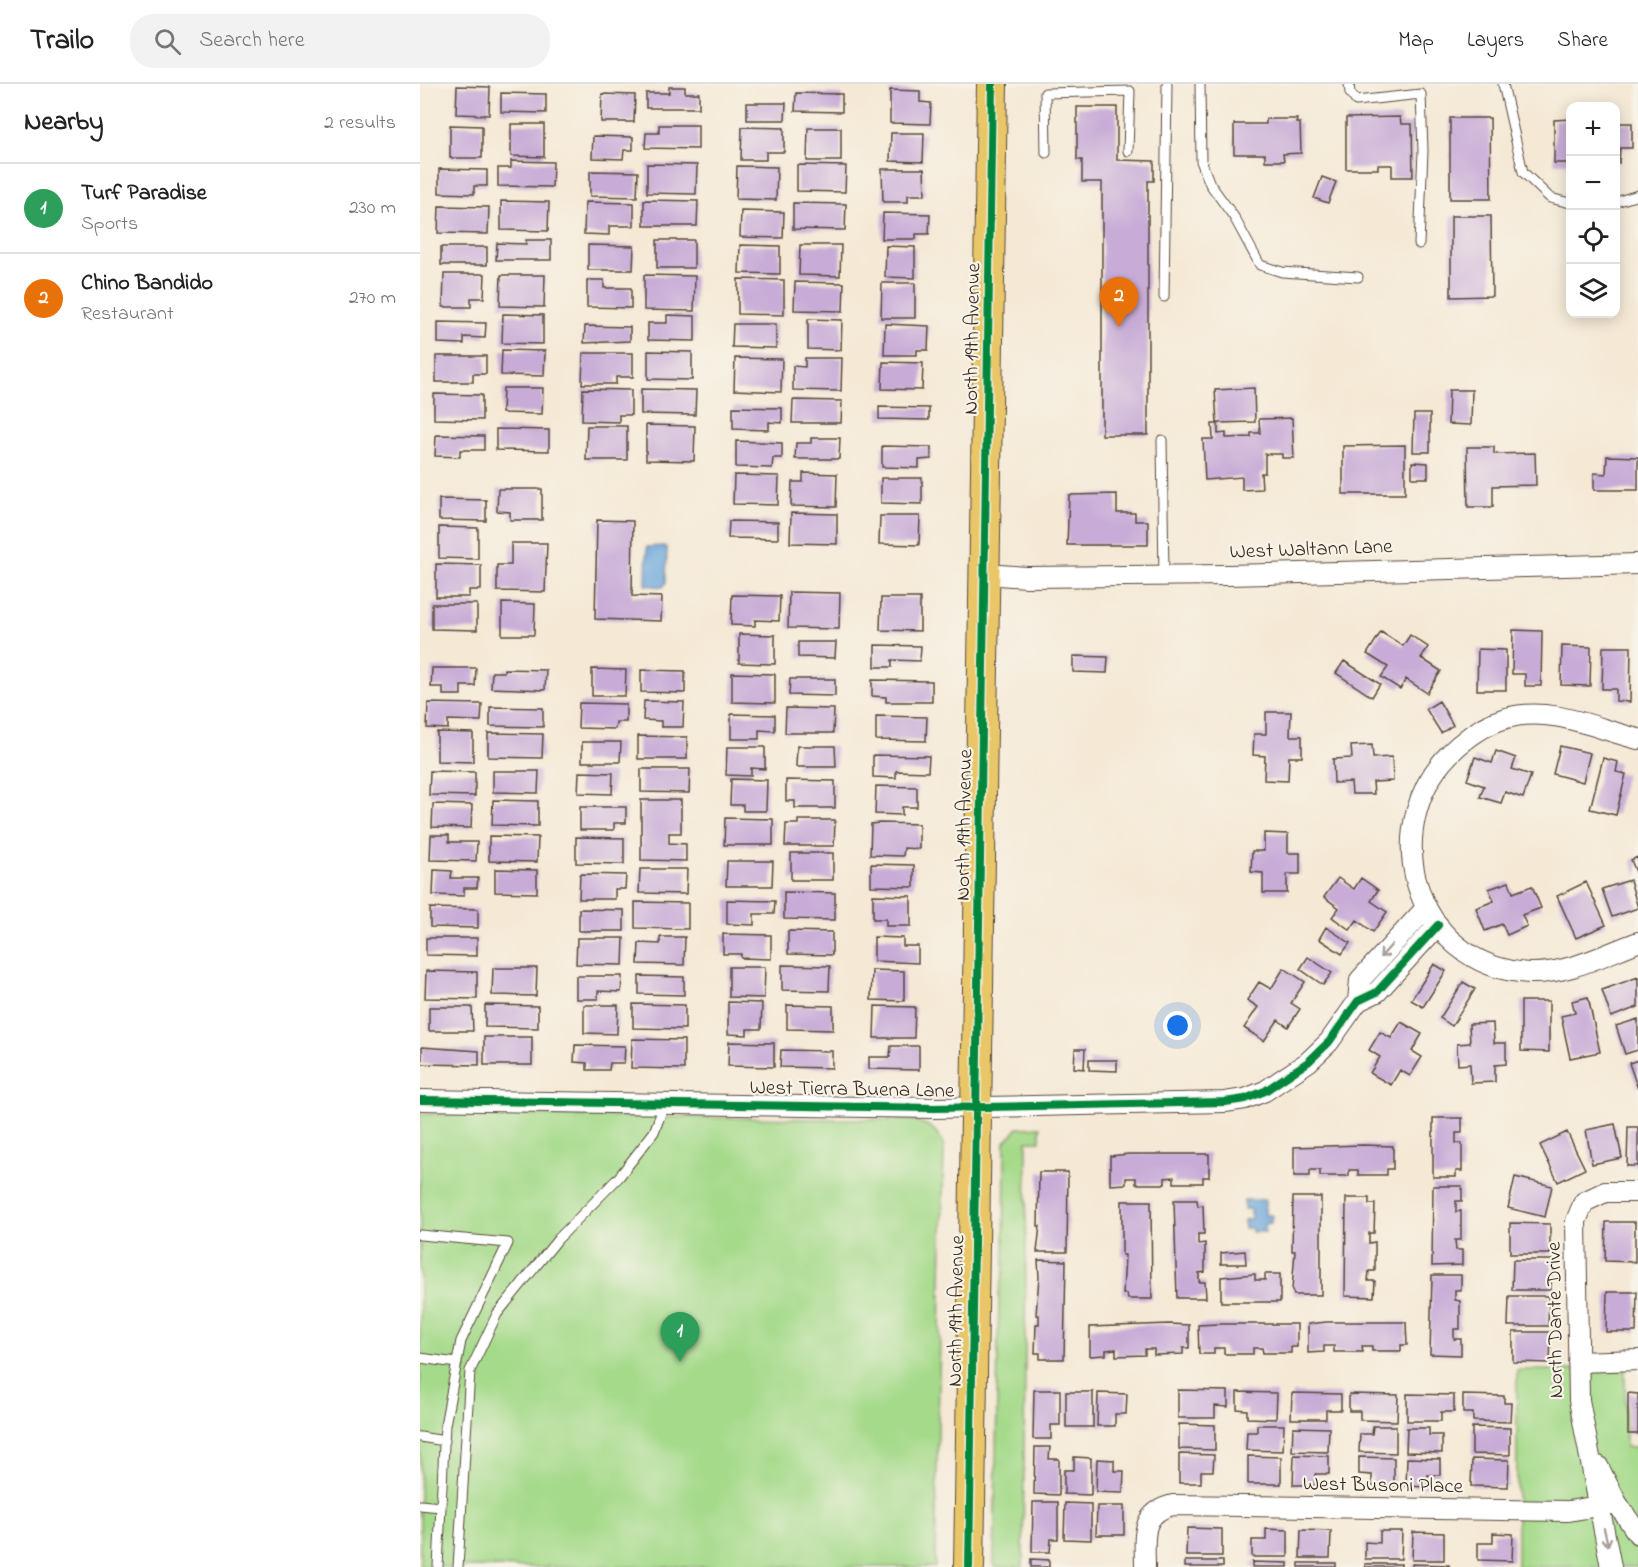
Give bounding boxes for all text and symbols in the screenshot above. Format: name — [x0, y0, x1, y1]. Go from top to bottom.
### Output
search box — [130, 14, 550, 68]
text: Trailo — [30, 21, 94, 62]
icon: search — [151, 25, 184, 58]
text: Search here — [199, 25, 305, 57]
text: Map — [1398, 26, 1434, 56]
text: Layers — [1467, 26, 1524, 56]
text: Share — [1557, 26, 1608, 56]
map controls — [1566, 102, 1620, 318]
button: + — [1566, 102, 1620, 156]
text: Nearby — [24, 104, 103, 142]
text: 2 results — [324, 109, 396, 138]
button: − — [1566, 156, 1620, 210]
text: Turf Paradise — [81, 178, 207, 210]
text: 1 — [40, 194, 47, 223]
text: 230 m — [349, 194, 396, 223]
text: Sports — [81, 210, 138, 239]
button: locate — [1566, 210, 1620, 264]
street label: North 19th Avenue — [957, 262, 989, 415]
button: layers — [1566, 264, 1620, 318]
text: Chino Bandido — [81, 268, 213, 300]
pin: 2 — [1100, 278, 1138, 327]
text: 2 — [39, 284, 48, 313]
text: 270 m — [349, 284, 396, 313]
text: Restaurant — [81, 300, 174, 329]
street label: West Waltann Lane — [1229, 532, 1394, 568]
street label: North 19th Avenue — [949, 748, 981, 901]
one-way arrow — [1379, 943, 1393, 958]
your location — [1163, 1011, 1192, 1040]
street label: West Tierra Buena Lane — [749, 1073, 955, 1107]
street label: North 19th Avenue — [941, 1234, 973, 1387]
street label: North Dante Drive — [1540, 1241, 1572, 1398]
pin: 1 — [660, 1312, 700, 1362]
street label: West Busoni Place — [1303, 1470, 1464, 1502]
one-way arrow — [1601, 1527, 1612, 1546]

